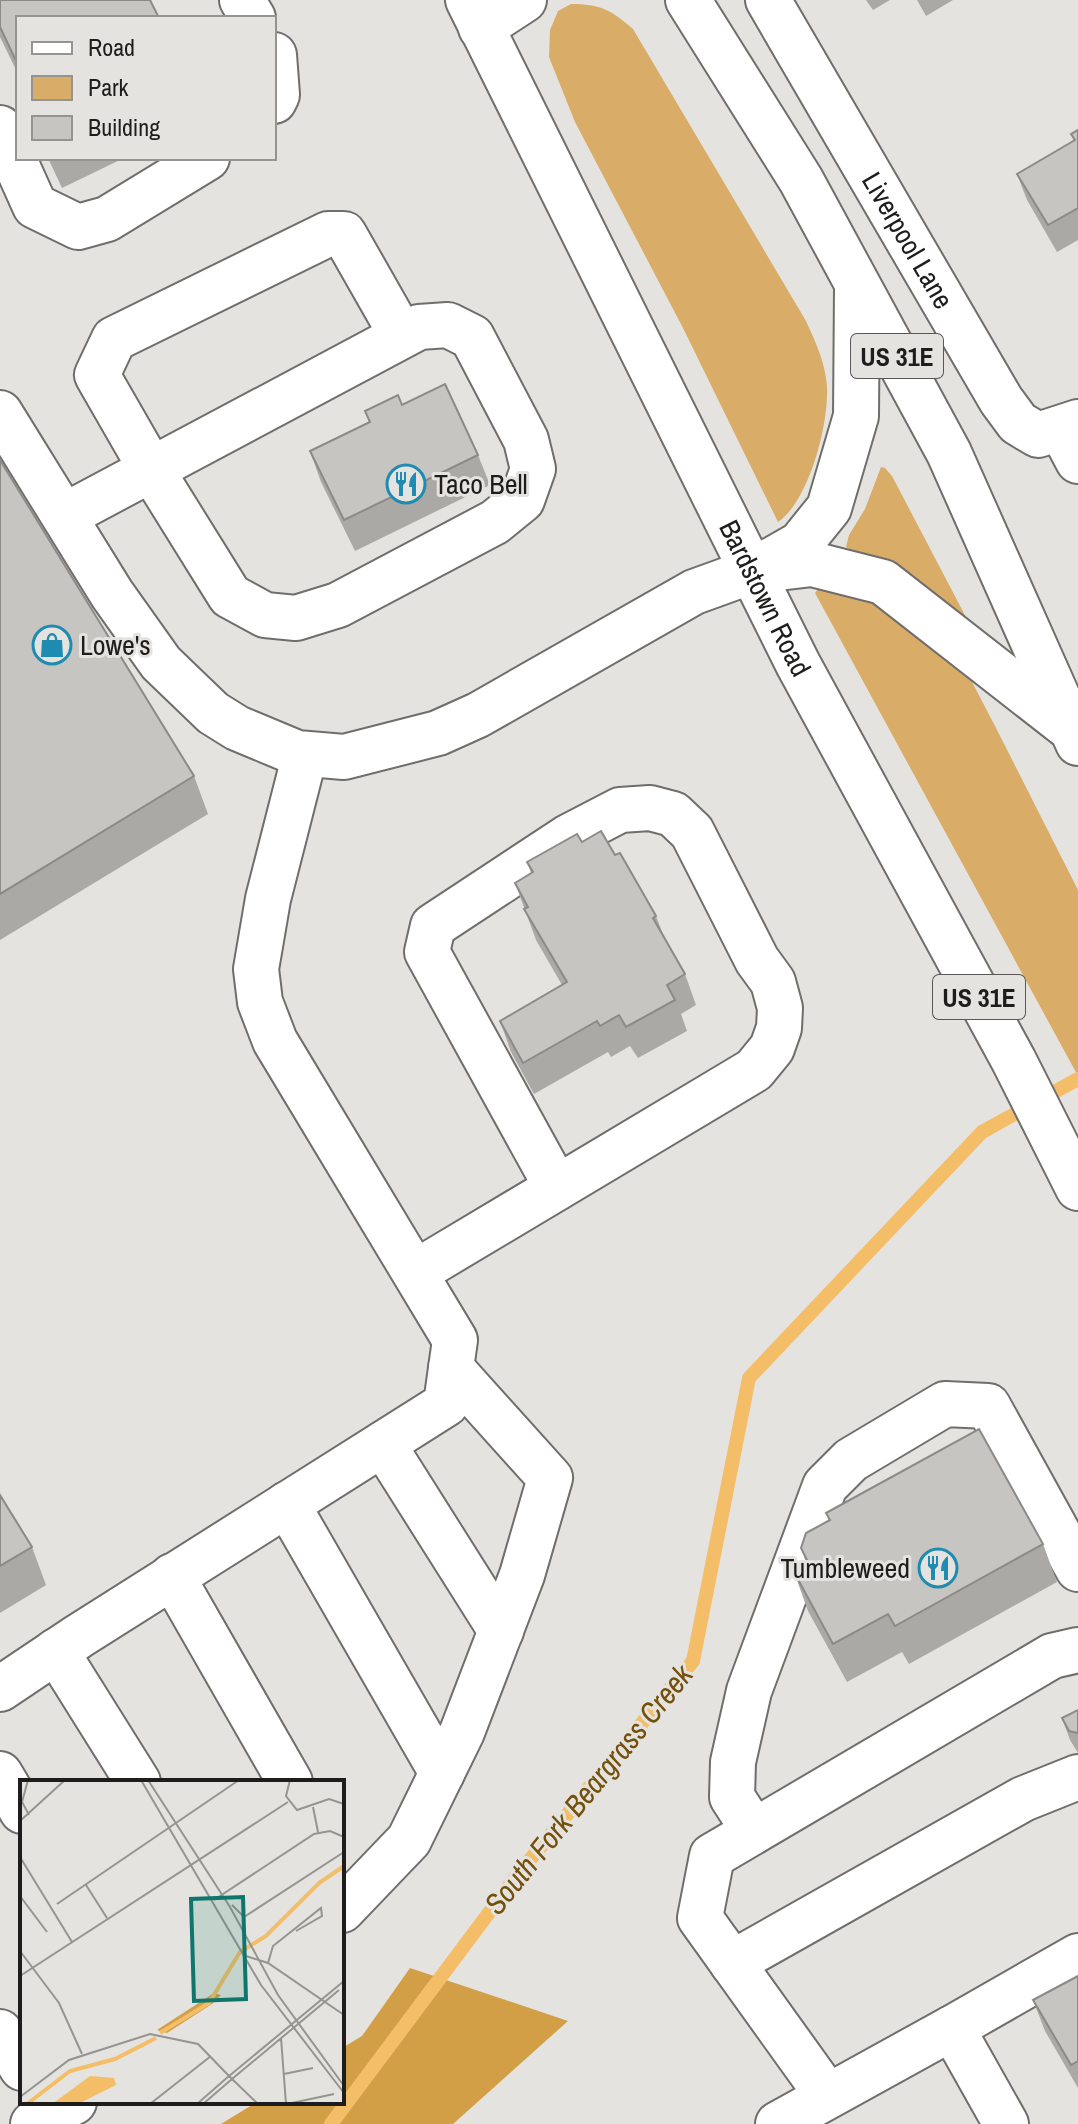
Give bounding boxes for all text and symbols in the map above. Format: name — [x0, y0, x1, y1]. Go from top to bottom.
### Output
legend — [16, 16, 276, 160]
text: Road — [88, 31, 135, 63]
text: Park — [88, 71, 129, 103]
text: Building — [88, 111, 160, 143]
street label: Liverpool Lane — [853, 165, 963, 315]
road number: US 31E — [851, 334, 943, 378]
restaurant icon: Taco Bell — [385, 463, 427, 505]
place label: Taco Bell — [434, 465, 528, 503]
street label: Bardstown Road — [710, 514, 820, 683]
shop icon: Lowe's — [31, 624, 73, 666]
place label: Lowe's — [80, 626, 151, 664]
road number: US 31E — [933, 975, 1025, 1019]
restaurant icon: Tumbleweed — [917, 1547, 959, 1589]
place label: Tumbleweed — [781, 1549, 910, 1587]
water label: South Fork Beargrass Creek — [475, 1654, 702, 1922]
inset map — [20, 1780, 344, 2104]

